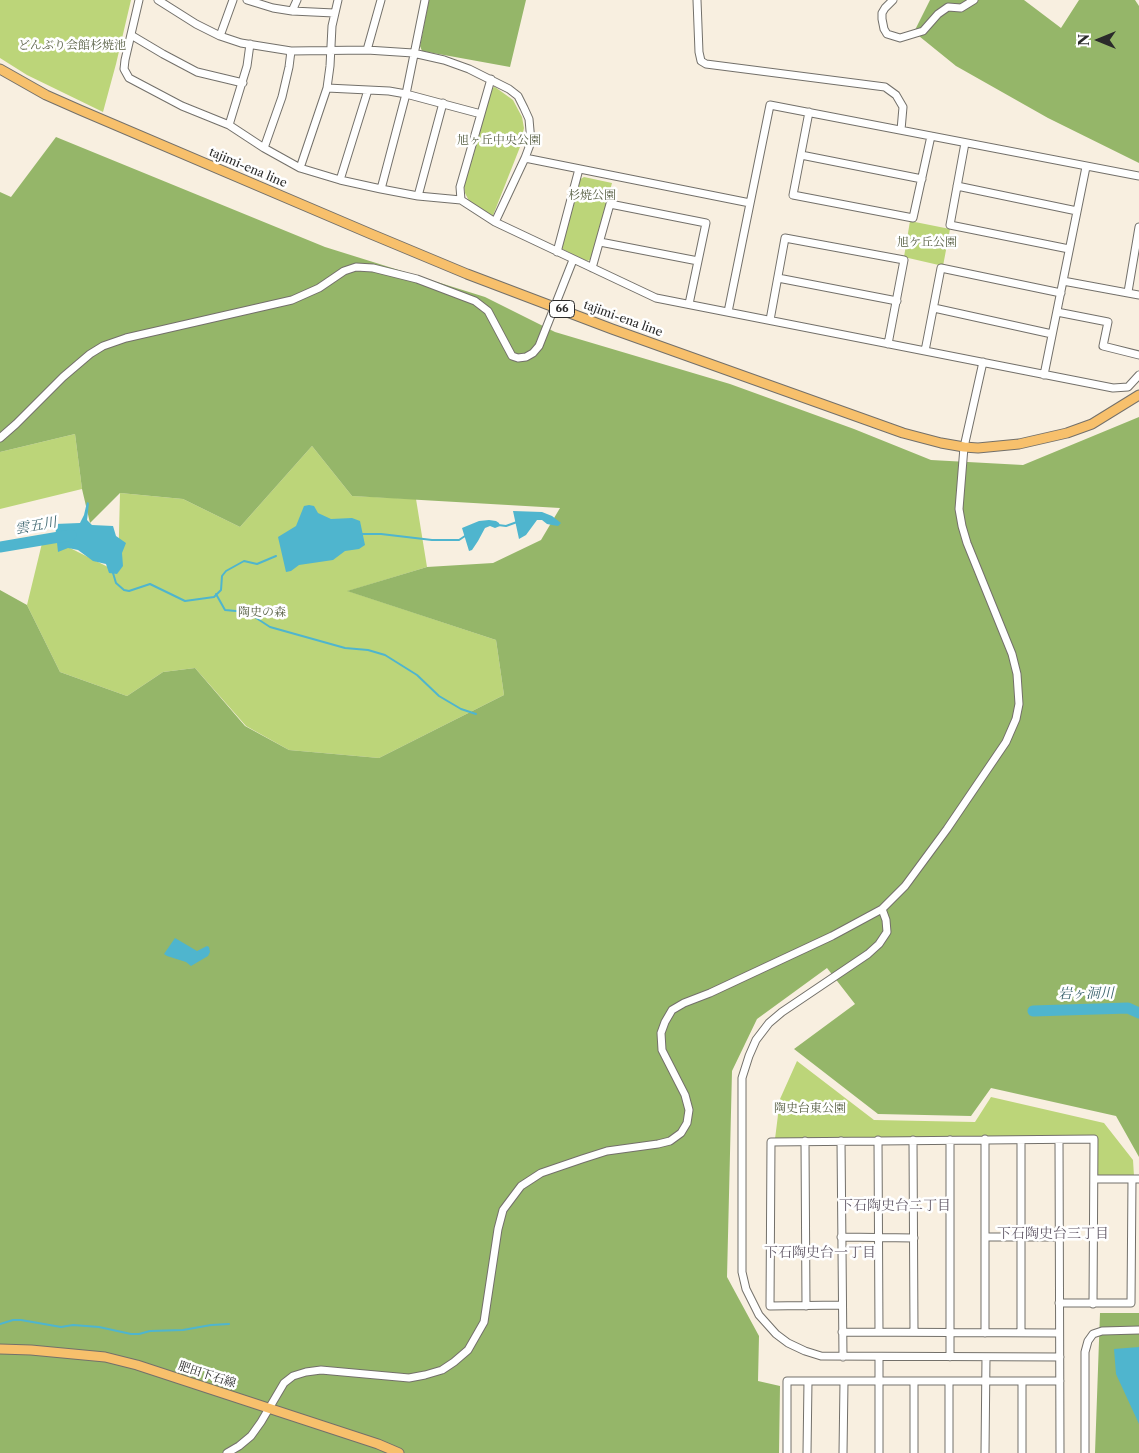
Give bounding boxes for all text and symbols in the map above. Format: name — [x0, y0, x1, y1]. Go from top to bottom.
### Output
north arrow — [1074, 15, 1124, 65]
text: N — [1075, 34, 1093, 46]
park label: どんぶり会館杉焼池 — [18, 39, 126, 53]
park label: 旭ヶ丘中央公園 — [457, 134, 541, 148]
street label: tajimi-ena line — [207, 145, 289, 191]
park label: 杉焼公園 — [568, 189, 616, 203]
park label: 旭ケ丘公園 — [897, 236, 957, 250]
street label: tajimi-ena line — [581, 298, 665, 340]
road number: 66 — [550, 300, 574, 318]
water label: 雲五川 — [14, 514, 58, 538]
park label: 陶史の森 — [238, 606, 286, 620]
water label: 岩ヶ洞川 — [1058, 985, 1114, 1003]
park label: 陶史台東公園 — [774, 1102, 846, 1116]
district label: 下石陶史台二丁目 — [839, 1198, 951, 1214]
district label: 下石陶史台三丁目 — [997, 1226, 1109, 1242]
district label: 下石陶史台一丁目 — [764, 1245, 876, 1261]
street label: 肥田下石線 — [176, 1359, 238, 1391]

